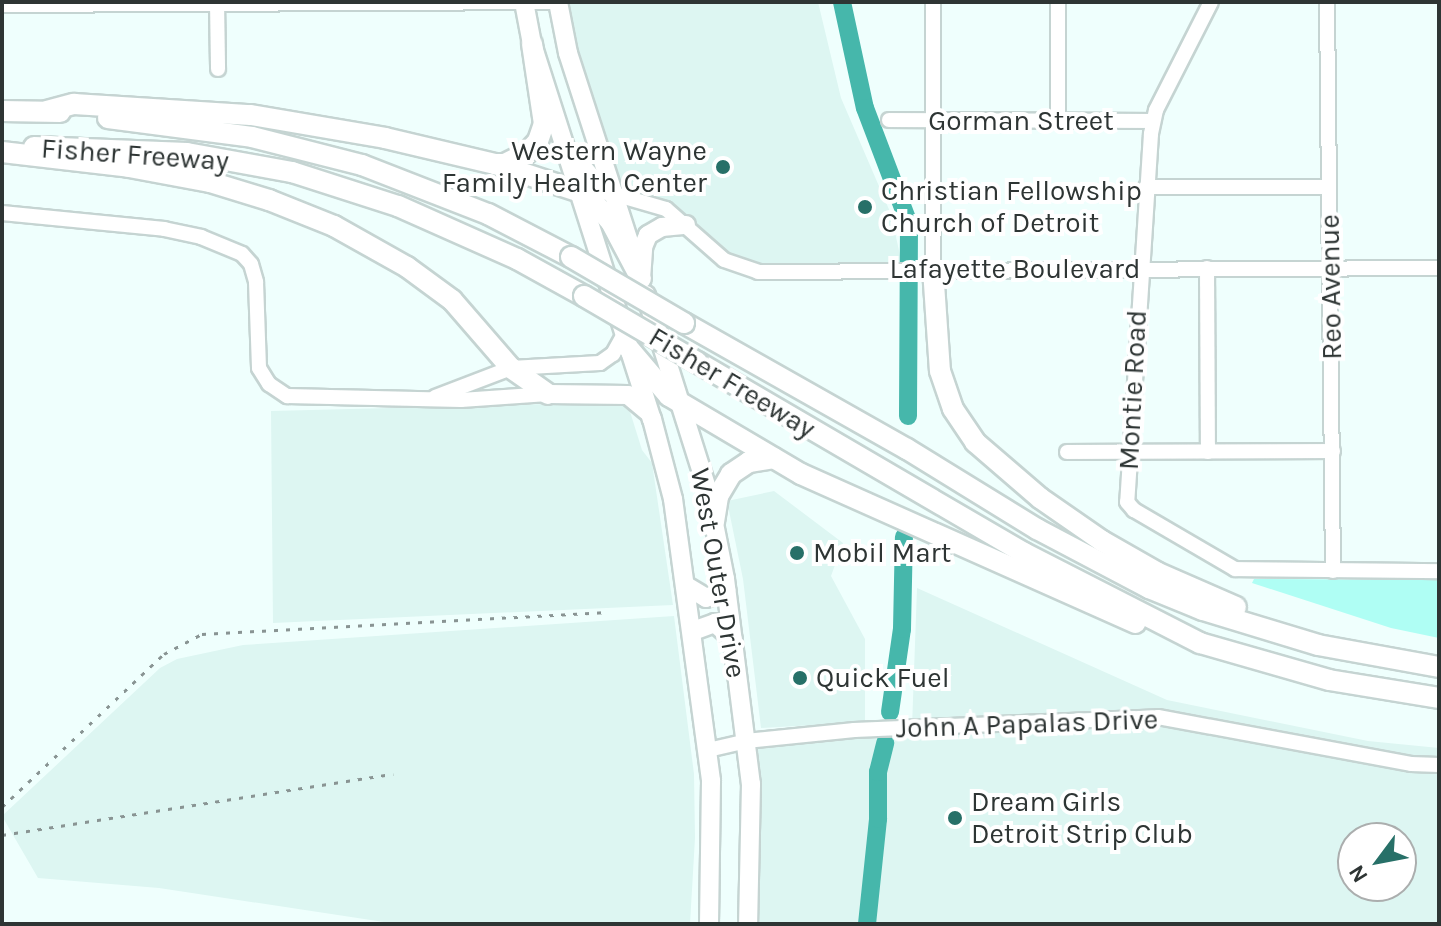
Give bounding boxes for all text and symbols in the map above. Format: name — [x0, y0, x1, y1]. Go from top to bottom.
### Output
street label: Gorman Street — [928, 104, 1114, 138]
street label: Fisher Freeway — [40, 132, 230, 178]
place label: Western Wayne Family Health Center — [442, 134, 707, 200]
marker: Western Wayne Family Health Center — [714, 158, 732, 176]
place label: Christian Fellowship Church of Detroit — [881, 174, 1142, 240]
marker: Christian Fellowship Church of Detroit — [856, 198, 874, 216]
street label: Reo Avenue — [1313, 214, 1349, 360]
street label: Lafayette Boulevard — [889, 252, 1141, 286]
street label: Montie Road — [1112, 309, 1154, 471]
street label: Fisher Freeway — [643, 320, 821, 446]
street label: West Outer Drive — [683, 465, 753, 681]
place label: Mobil Mart — [813, 536, 951, 570]
marker: Mobil Mart — [788, 544, 806, 562]
place label: Quick Fuel — [816, 661, 950, 695]
marker: Quick Fuel — [791, 669, 809, 687]
street label: John A Papalas Drive — [895, 703, 1159, 745]
place label: Dream Girls Detroit Strip Club — [971, 785, 1193, 851]
marker: Dream Girls Detroit Strip Club — [946, 809, 964, 827]
north arrow — [1337, 822, 1417, 902]
text: N — [1343, 860, 1374, 887]

